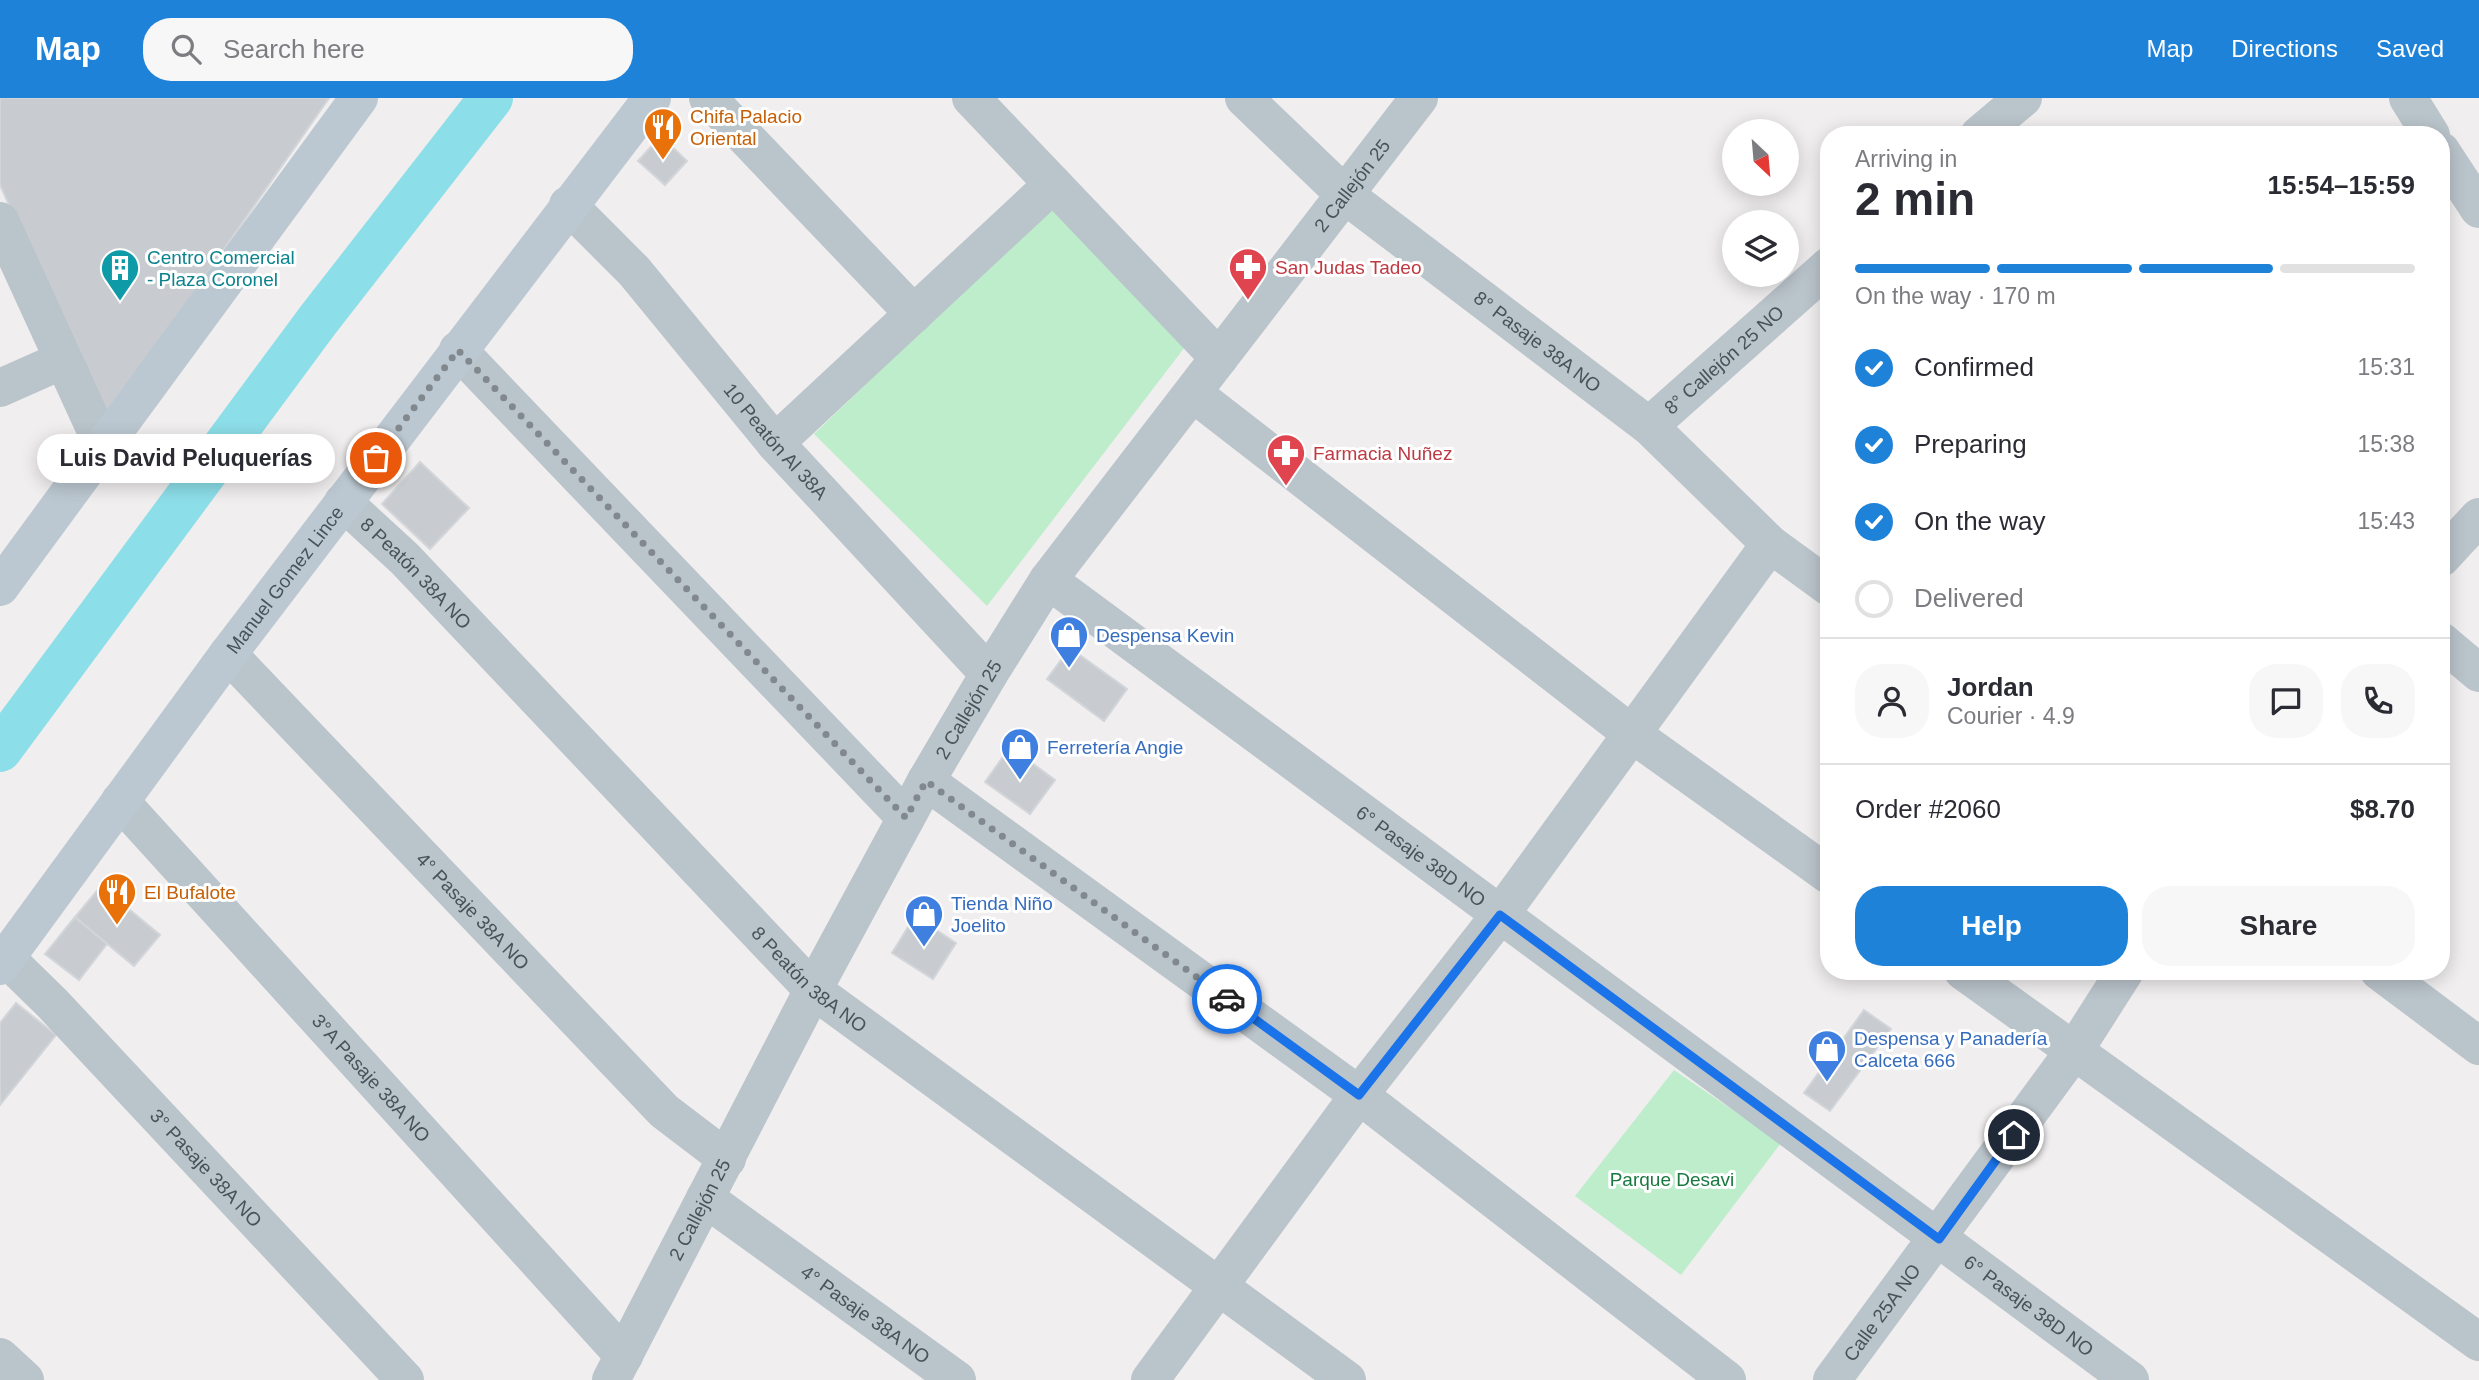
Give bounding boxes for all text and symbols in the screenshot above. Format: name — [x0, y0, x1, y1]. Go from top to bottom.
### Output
search box — [143, 18, 633, 81]
text: Map — [35, 30, 101, 67]
icon: search — [167, 30, 205, 68]
text: Search here — [223, 34, 365, 64]
text: Map — [2147, 35, 2193, 62]
text: Directions — [2231, 35, 2338, 62]
text: Saved — [2376, 35, 2444, 62]
restaurant icon: Chifa Palacio Oriental — [642, 106, 684, 161]
place label: Chifa Palacio Oriental — [690, 106, 802, 149]
north arrow — [1722, 119, 1799, 196]
map controls — [1722, 119, 1799, 287]
street label: 2 Callejón 25 — [1310, 135, 1394, 236]
text: Arriving in — [1855, 146, 1957, 172]
text: 15:54–15:59 — [2268, 170, 2415, 200]
text: 2 min — [1855, 173, 1975, 225]
button: layers — [1722, 210, 1799, 287]
pharmacy icon: San Judas Tadeo — [1227, 246, 1269, 301]
building icon: Centro Comercial - Plaza Coronel — [99, 247, 141, 302]
place label: Centro Comercial - Plaza Coronel — [147, 247, 295, 290]
place label: San Judas Tadeo — [1275, 257, 1422, 278]
text: On the way · 170 m — [1855, 283, 2056, 309]
street label: 8° Pasaje 38A NO — [1470, 287, 1605, 396]
street label: 8° Callejón 25 NO — [1660, 301, 1788, 418]
icon: check — [1855, 349, 1893, 387]
text: Confirmed — [1914, 352, 2034, 382]
text: 15:31 — [2357, 354, 2415, 380]
street label: 10 Peatón Al 38A — [720, 379, 832, 504]
icon: check — [1855, 426, 1893, 464]
pin — [346, 428, 406, 488]
text: Preparing — [1914, 429, 2027, 459]
text: 15:38 — [2357, 431, 2415, 457]
pharmacy icon: Farmacia Nuñez — [1265, 432, 1307, 487]
callout: Luis David Peluquerías — [37, 434, 334, 482]
icon: bag — [357, 439, 395, 477]
place label: Farmacia Nuñez — [1313, 443, 1452, 464]
text: Luis David Peluquerías — [59, 445, 313, 471]
street label: Manuel Gomez Lince — [222, 502, 348, 657]
icon: check — [1855, 503, 1893, 541]
text: On the way — [1914, 506, 2046, 536]
text: 15:43 — [2357, 508, 2415, 534]
street label: 8 Peatón 38A NO — [357, 513, 476, 633]
text: Delivered — [1914, 583, 2024, 613]
shop icon: Despensa Kevin — [1048, 614, 1090, 669]
place label: Despensa Kevin — [1096, 625, 1234, 646]
street label: 2 Callejón 25 — [931, 656, 1006, 762]
button: person — [1855, 664, 1929, 738]
button: chat — [2249, 664, 2323, 738]
button: phone — [2341, 664, 2415, 738]
text: Jordan — [1947, 672, 2034, 702]
text: Courier · 4.9 — [1947, 703, 2075, 729]
shop icon: Ferretería Angie — [999, 726, 1041, 781]
place label: Ferretería Angie — [1047, 737, 1183, 758]
text: Order #2060 — [1855, 794, 2001, 824]
text: $8.70 — [2350, 794, 2415, 824]
street label: 6° Pasaje 38D NO — [1352, 801, 1490, 911]
street label: 4° Pasaje 38A NO — [412, 848, 534, 974]
restaurant icon: El Bufalote — [96, 871, 138, 926]
place label: El Bufalote — [144, 882, 236, 903]
button: Help — [1855, 886, 2128, 966]
button: Share — [2142, 886, 2415, 966]
shop icon: Tienda Niño Joelito — [903, 893, 945, 948]
place label: Tienda Niño Joelito — [951, 893, 1053, 936]
street label: 8 Peatón 38A NO — [748, 922, 871, 1036]
courier — [1192, 964, 1262, 1034]
icon: car — [1208, 980, 1246, 1018]
street label: 3°A Pasaje 38A NO — [308, 1010, 435, 1146]
shop icon: Despensa y Panadería Calceta 666 — [1806, 1028, 1848, 1083]
place label: Despensa y Panadería Calceta 666 — [1854, 1028, 2048, 1071]
street label: 3° Pasaje 38A NO — [146, 1105, 266, 1231]
pin — [1984, 1105, 2044, 1165]
icon: home — [1995, 1116, 2033, 1154]
street label: 2 Callejón 25 — [664, 1155, 734, 1264]
park label: Parque Desavi — [1610, 1169, 1734, 1190]
street label: 6° Pasaje 38D NO — [1960, 1251, 2098, 1360]
street label: 4° Pasaje 38A NO — [797, 1260, 934, 1367]
street label: Calle 25A NO — [1839, 1260, 1924, 1365]

